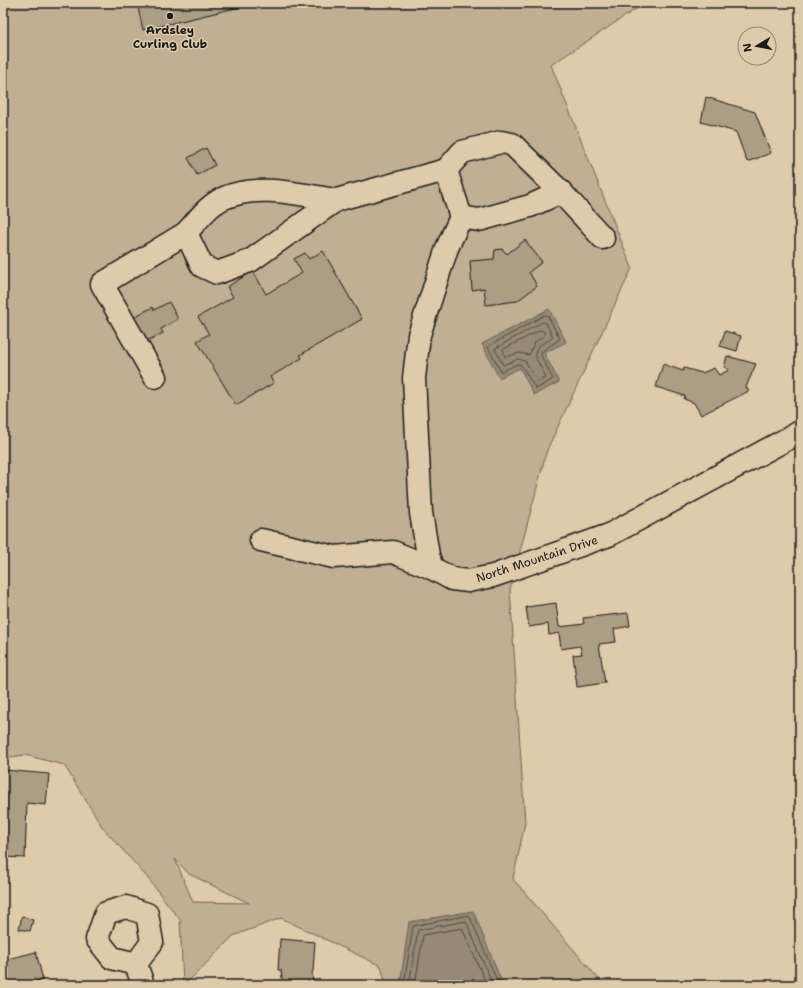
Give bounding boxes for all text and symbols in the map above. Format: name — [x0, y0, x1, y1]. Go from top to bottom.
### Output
marker: Ardsley Curling Club — [165, 11, 175, 21]
place label: Ardsley Curling Club — [133, 22, 207, 52]
north arrow — [737, 26, 777, 66]
text: N — [739, 42, 756, 53]
street label: North Mountain Drive — [474, 532, 600, 586]

